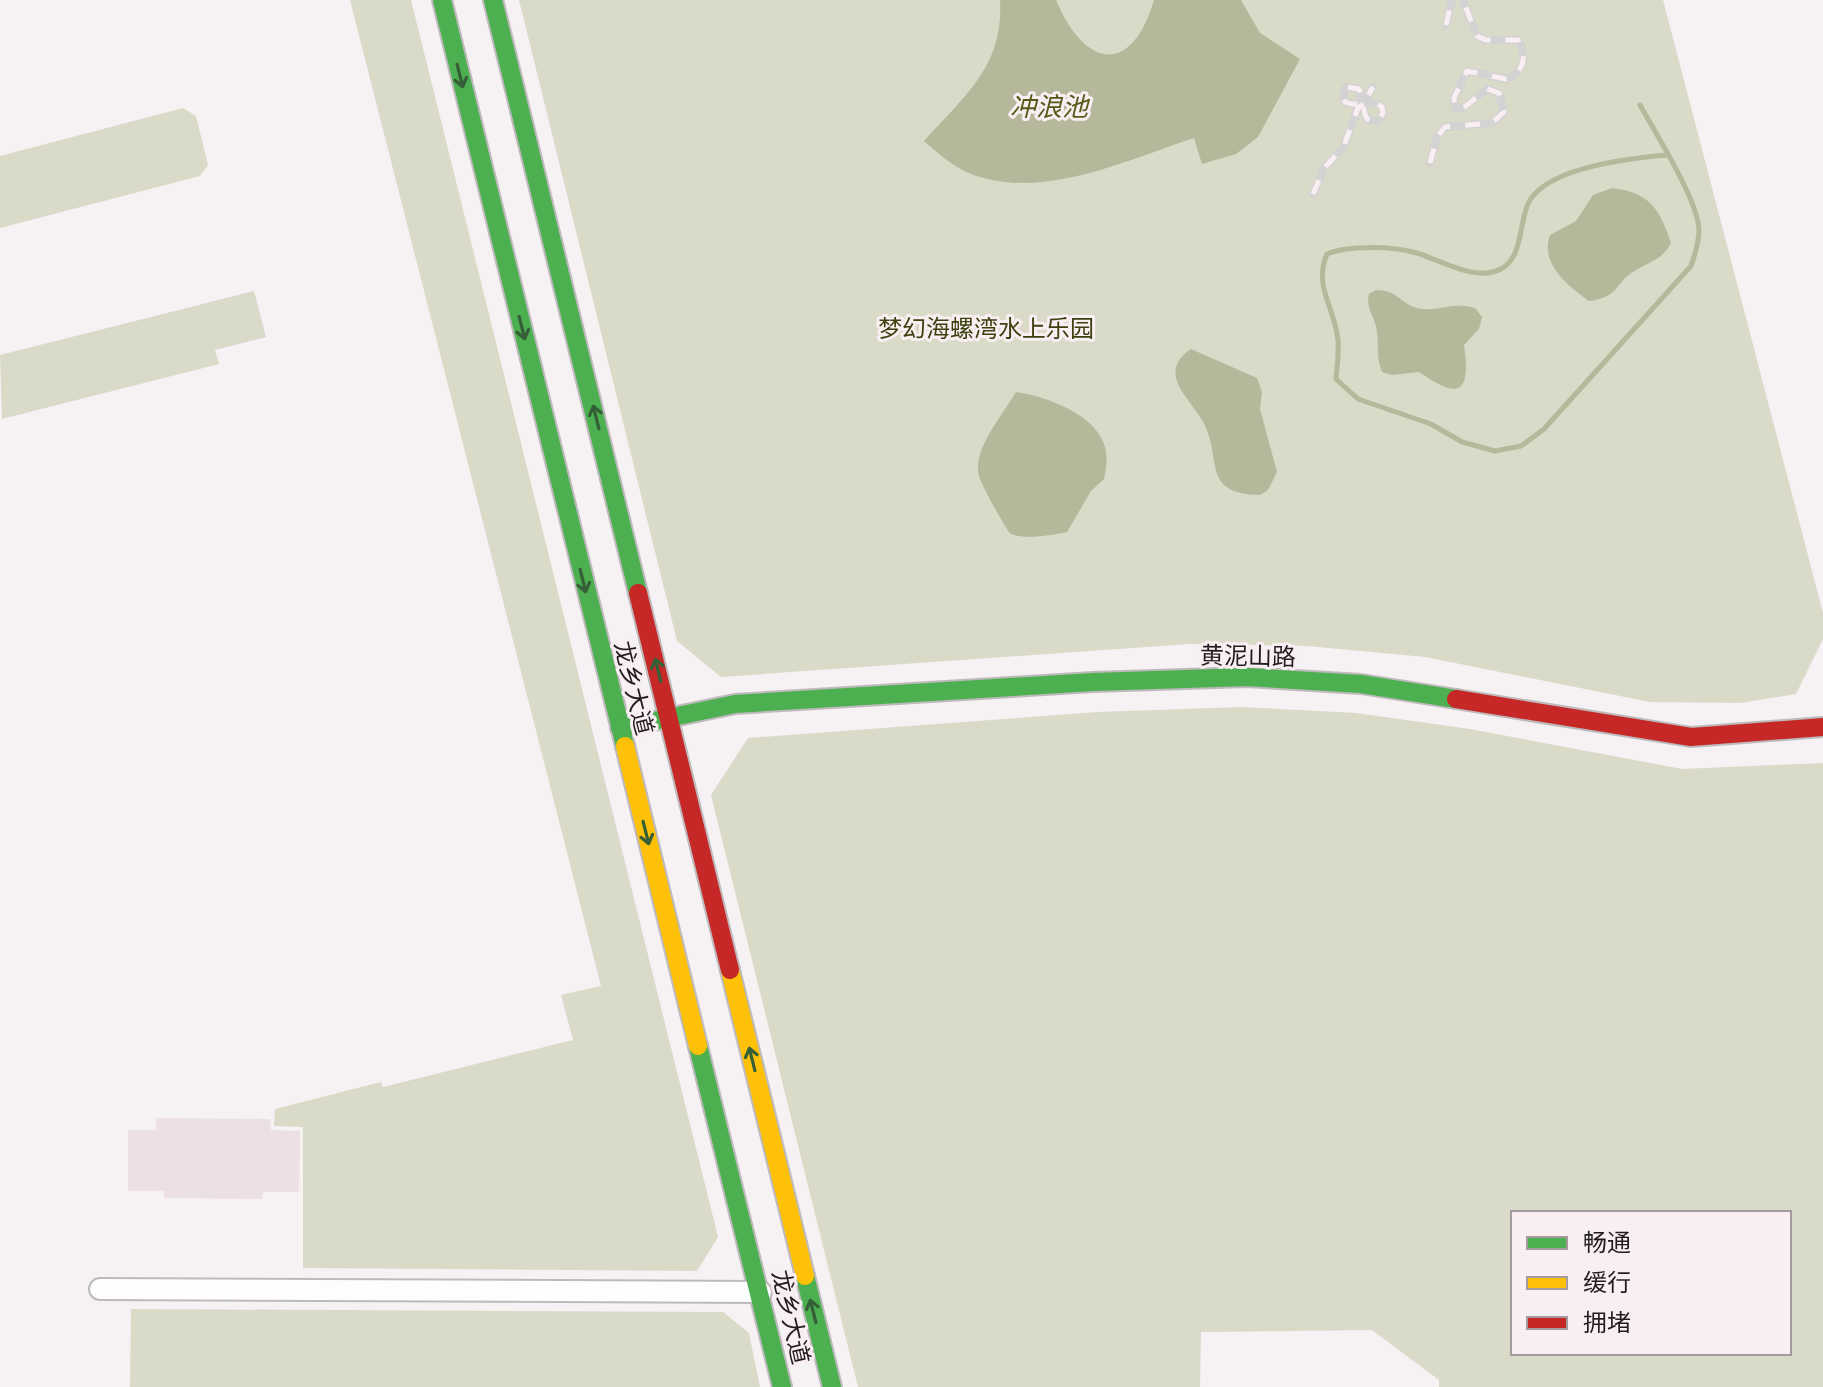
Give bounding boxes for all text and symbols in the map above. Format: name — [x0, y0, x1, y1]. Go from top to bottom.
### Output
one-way arrow — [454, 62, 469, 88]
water label: 冲浪池 — [1010, 91, 1091, 123]
park label: 梦幻海螺湾水上乐园 — [878, 314, 1094, 343]
one-way arrow — [515, 315, 530, 341]
one-way arrow — [587, 405, 602, 431]
one-way arrow — [577, 568, 592, 593]
street label: 龙乡大道 — [608, 638, 660, 738]
street label: 黄泥山路 — [1200, 641, 1296, 671]
one-way arrow — [649, 657, 664, 683]
one-way arrow — [640, 820, 655, 846]
one-way arrow — [744, 1046, 759, 1072]
legend — [1511, 1211, 1791, 1355]
text: 畅通 — [1583, 1228, 1631, 1257]
street label: 龙乡大道 — [766, 1267, 816, 1367]
text: 缓行 — [1583, 1268, 1631, 1297]
one-way arrow — [805, 1299, 820, 1325]
text: 拥堵 — [1583, 1308, 1631, 1337]

